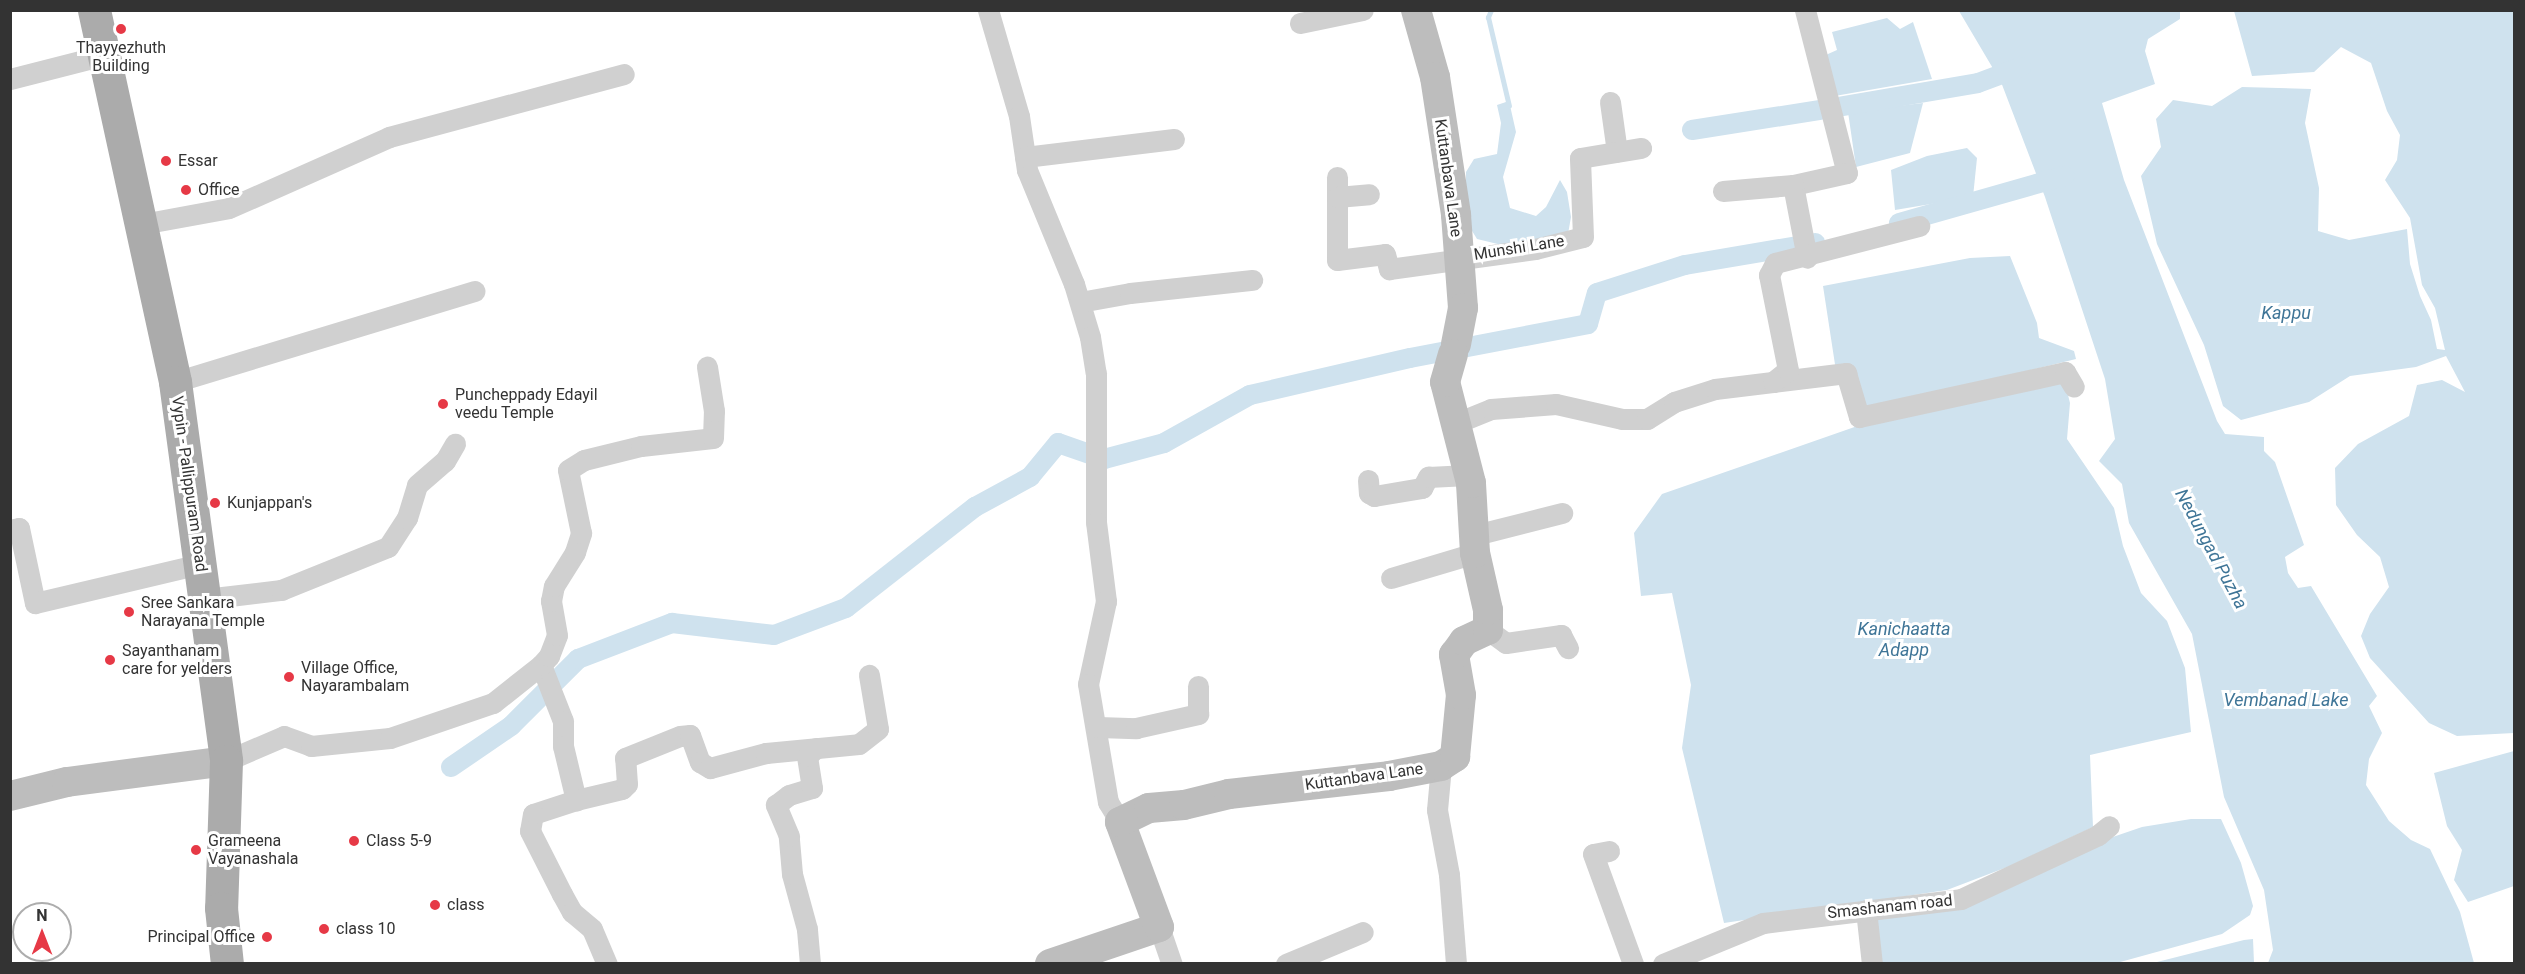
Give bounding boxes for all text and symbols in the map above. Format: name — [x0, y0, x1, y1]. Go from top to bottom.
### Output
marker: Thayyezhuth Building — [114, 22, 128, 36]
place label: Thayyezhuth Building — [76, 38, 166, 76]
street label: Kuttanbava Lane — [1430, 118, 1466, 238]
place label: Essar — [178, 151, 218, 171]
marker: Essar — [159, 154, 173, 168]
place label: Office — [198, 180, 240, 200]
marker: Office — [179, 183, 193, 197]
street label: Munshi Lane — [1472, 231, 1566, 265]
water label: Kappu — [2261, 302, 2311, 324]
place label: Puncheppady Edayil veedu Temple — [455, 385, 598, 423]
street label: Vypin - Pallippuram Road — [167, 395, 211, 573]
marker: Puncheppady Edayil veedu Temple — [436, 397, 450, 411]
water label: Nedungad Puzha — [2170, 485, 2252, 613]
place label: Kunjappan's — [227, 493, 312, 513]
marker: Kunjappan's — [208, 496, 222, 510]
place label: Sree Sankara Narayana Temple — [141, 593, 265, 631]
marker: Sree Sankara Narayana Temple — [122, 605, 136, 619]
water label: Kanichaatta Adapp — [1857, 619, 1951, 662]
place label: Sayanthanam care for yelders — [122, 641, 232, 679]
marker: Sayanthanam care for yelders — [103, 653, 117, 667]
place label: Village Office, Nayarambalam — [301, 658, 409, 696]
marker: Village Office, Nayarambalam — [282, 670, 296, 684]
water label: Vembanad Lake — [2224, 689, 2348, 711]
street label: Kuttanbava Lane — [1304, 759, 1424, 795]
place label: Grameena Vayanashala — [208, 831, 298, 869]
place label: Class 5-9 — [366, 831, 432, 851]
marker: Class 5-9 — [347, 834, 361, 848]
marker: Grameena Vayanashala — [189, 843, 203, 857]
street label: Smashanam road — [1827, 891, 1953, 923]
place label: class — [447, 895, 484, 915]
marker: class — [428, 898, 442, 912]
north arrow — [12, 902, 72, 962]
text: N — [36, 906, 48, 925]
place label: class 10 — [336, 919, 395, 939]
marker: class 10 — [317, 922, 331, 936]
place label: Principal Office — [147, 927, 255, 947]
marker: Principal Office — [260, 930, 274, 944]

